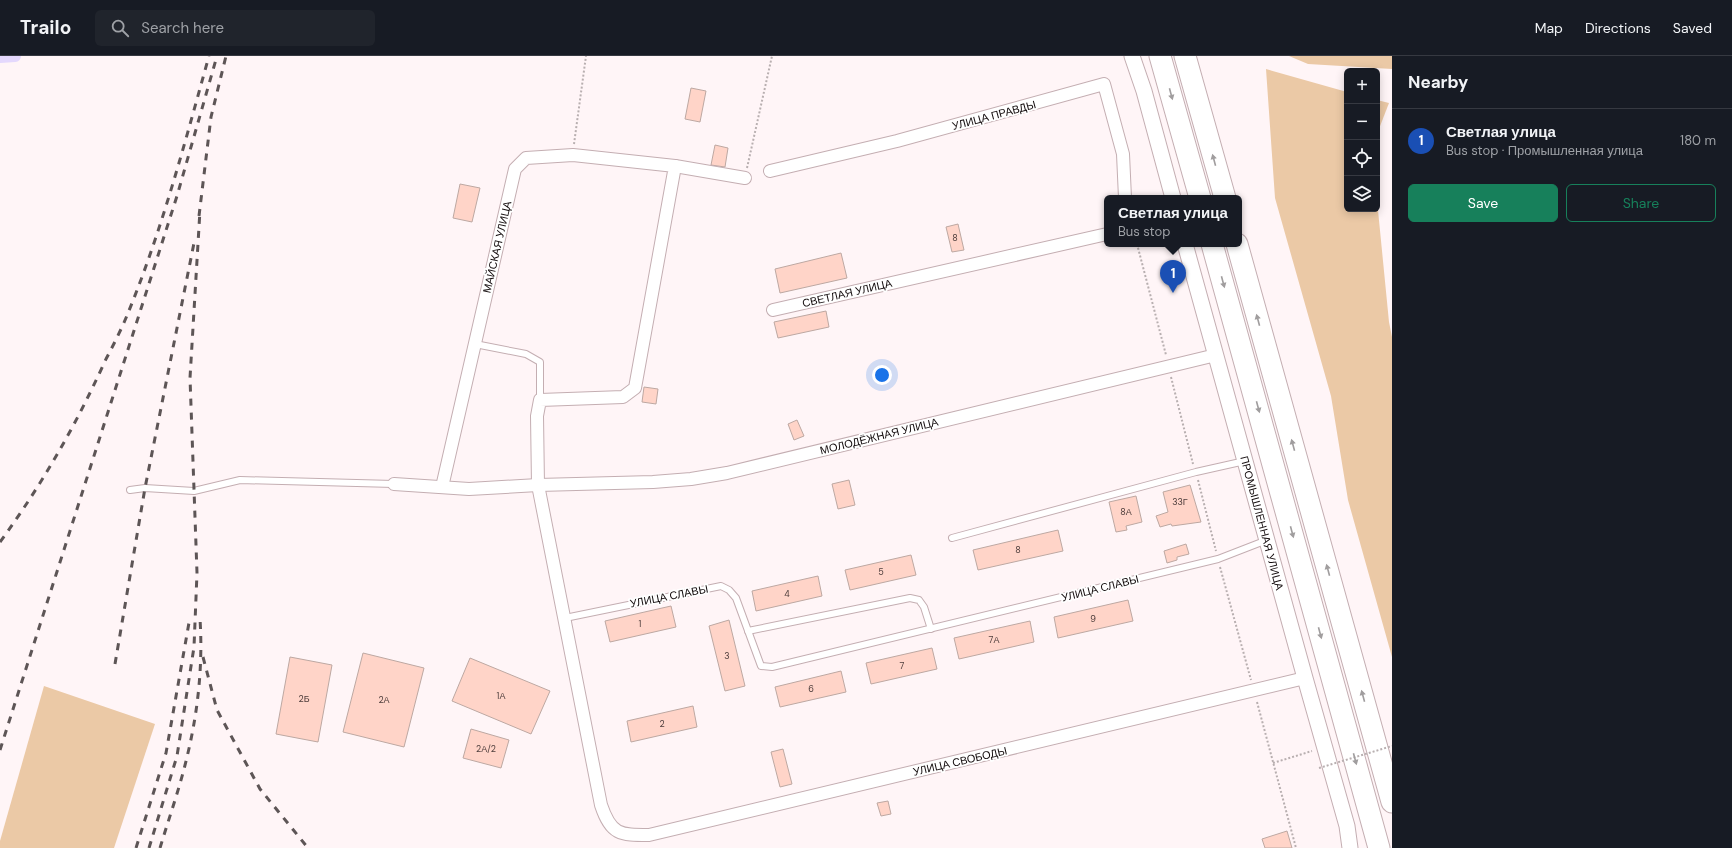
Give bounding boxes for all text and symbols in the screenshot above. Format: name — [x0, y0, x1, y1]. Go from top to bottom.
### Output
search box — [95, 10, 375, 46]
text: Trailo — [20, 15, 71, 40]
icon: search — [109, 17, 131, 39]
text: Search here — [141, 18, 224, 38]
text: Map — [1535, 19, 1563, 37]
text: Directions — [1585, 19, 1651, 37]
text: Saved — [1673, 19, 1712, 37]
map controls — [1344, 68, 1380, 212]
button: + — [1344, 68, 1380, 104]
text: Nearby — [1408, 71, 1468, 93]
one-way arrow — [1168, 88, 1174, 100]
street label: УЛИЦА ПРАВДЫ — [951, 97, 1037, 133]
button: − — [1344, 104, 1380, 140]
text: Светлая улица — [1446, 122, 1556, 142]
text: 1 — [1419, 132, 1423, 149]
text: 180 m — [1680, 132, 1716, 149]
button: locate — [1344, 140, 1380, 176]
text: Bus stop · Промышленная улица — [1446, 142, 1643, 159]
one-way arrow — [1211, 154, 1217, 166]
button: layers — [1344, 176, 1380, 212]
button: Save — [1408, 184, 1558, 222]
button: Share — [1566, 184, 1716, 222]
popup — [1104, 195, 1242, 247]
street label: МАЙСКАЯ УЛИЦА — [480, 199, 515, 294]
text: Светлая улица — [1118, 203, 1228, 223]
text: Bus stop — [1118, 223, 1170, 240]
house number: 8 — [952, 232, 958, 244]
pin: 1 — [1160, 260, 1186, 293]
street label: СВЕТЛАЯ УЛИЦА — [801, 276, 894, 310]
one-way arrow — [1220, 276, 1226, 288]
one-way arrow — [1255, 313, 1261, 326]
your location — [872, 365, 892, 385]
one-way arrow — [1255, 401, 1261, 413]
street label: МОЛОДЁЖНАЯ УЛИЦА — [818, 414, 940, 457]
one-way arrow — [1290, 439, 1296, 451]
street label: ПРОМЫШЛЕННАЯ УЛИЦА — [1237, 454, 1287, 592]
house number: 33Г — [1172, 496, 1188, 508]
house number: 8А — [1120, 506, 1132, 518]
one-way arrow — [1289, 526, 1295, 538]
house number: 8 — [1015, 544, 1021, 556]
one-way arrow — [1325, 564, 1331, 576]
house number: 5 — [878, 566, 884, 578]
street label: УЛИЦА СЛАВЫ — [1060, 572, 1140, 604]
street label: УЛИЦА СЛАВЫ — [629, 582, 709, 610]
house number: 4 — [784, 588, 790, 600]
house number: 9 — [1090, 613, 1096, 625]
house number: 1 — [639, 618, 642, 630]
one-way arrow — [1317, 627, 1323, 639]
house number: 7А — [989, 634, 999, 646]
house number: 3 — [724, 650, 730, 662]
house number: 7 — [900, 660, 905, 672]
house number: 6 — [808, 683, 814, 695]
one-way arrow — [1359, 689, 1365, 702]
house number: 1А — [497, 690, 505, 702]
house number: 2Б — [298, 693, 310, 705]
house number: 2А — [378, 694, 390, 706]
house number: 2 — [659, 718, 665, 730]
house number: 2А/2 — [476, 743, 496, 755]
street label: УЛИЦА СВОБОДЫ — [912, 743, 1008, 779]
one-way arrow — [1352, 753, 1358, 765]

